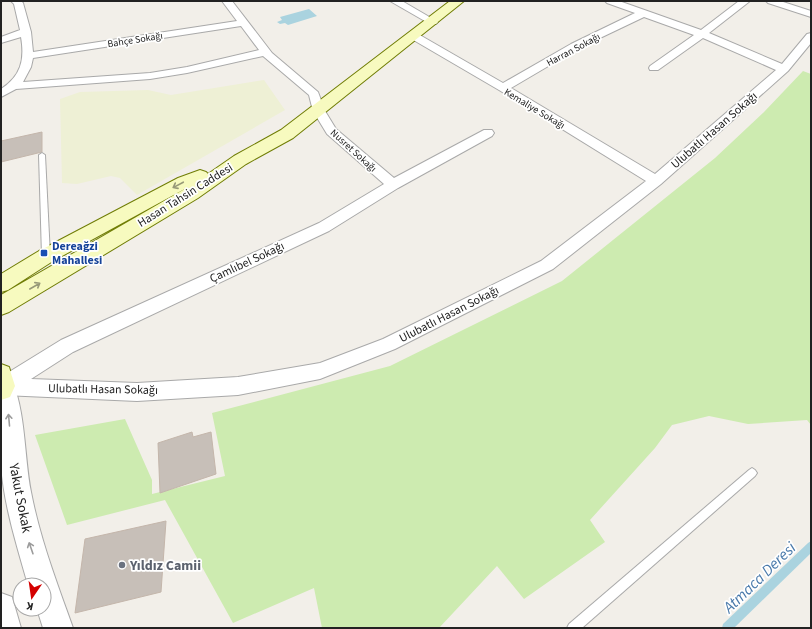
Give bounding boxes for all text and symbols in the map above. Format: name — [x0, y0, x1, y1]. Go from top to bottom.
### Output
street label: Bahçe Sokağı — [106, 29, 164, 51]
street label: Harran Sokağı — [544, 30, 603, 70]
street label: Kemaliye Sokağı — [501, 85, 568, 133]
street label: Ulubatlı Hasan Sokağı — [667, 88, 761, 173]
street label: Nusret Sokağı — [327, 126, 380, 175]
street label: Hasan Tahsin Caddesi — [134, 159, 236, 232]
one-way arrow — [172, 182, 184, 189]
place label: Dereağzi Mahallesi — [52, 238, 102, 269]
street label: Çamlıbel Sokağı — [207, 238, 287, 287]
marker: Dereağzi Mahallesi — [39, 248, 49, 258]
one-way arrow — [28, 281, 40, 289]
street label: Ulubatlı Hasan Sokağı — [396, 282, 502, 347]
street label: Ulubatlı Hasan Sokağı — [48, 380, 158, 399]
one-way arrow — [6, 414, 13, 427]
street label: Yakut Sokak — [3, 461, 37, 535]
water label: Atmaca Deresi — [718, 537, 801, 619]
one-way arrow — [27, 542, 34, 555]
place label: Yıldız Camii — [129, 556, 201, 576]
marker: Yıldız Camii — [117, 560, 127, 570]
north arrow — [12, 577, 52, 617]
text: K — [25, 598, 35, 614]

